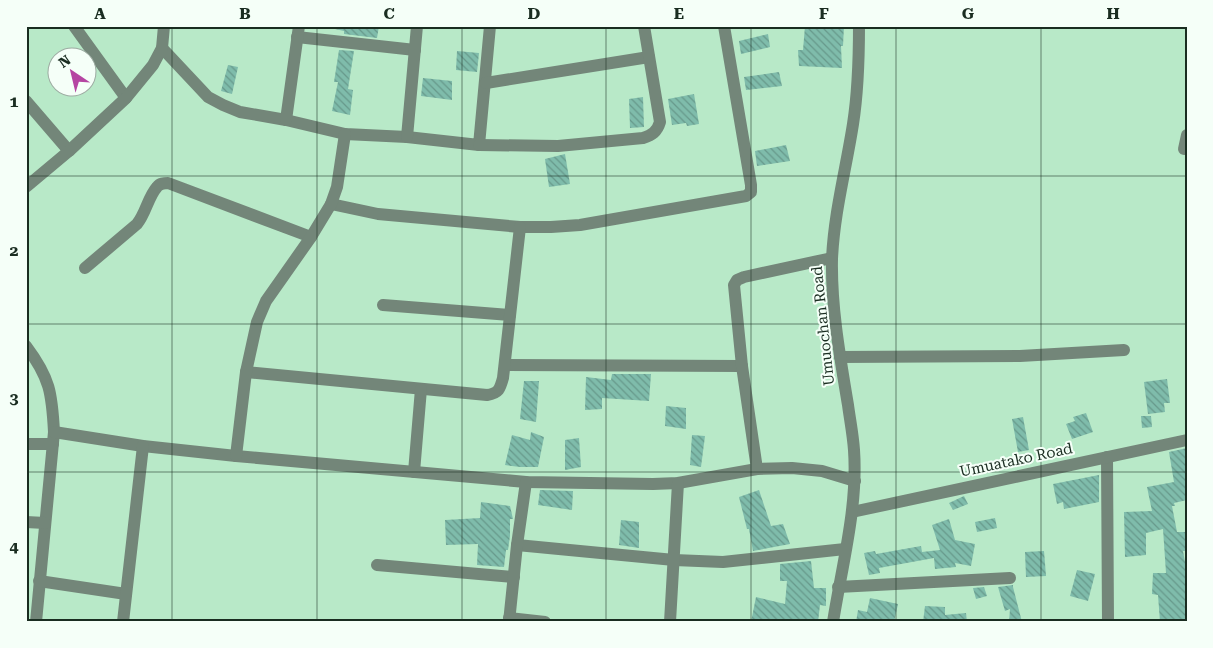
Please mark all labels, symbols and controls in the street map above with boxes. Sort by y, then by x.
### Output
text: A [94,4,106,23]
text: B [239,4,251,23]
text: C [383,4,395,23]
text: D [528,4,541,23]
text: E [674,4,684,23]
text: F [819,4,829,23]
text: G [962,4,975,23]
text: H [1106,4,1120,23]
north arrow [48,48,98,98]
text: N [56,52,74,71]
text: 1 [10,92,19,111]
text: 2 [10,241,19,260]
street label: Umuochan Road [808,265,838,387]
text: 3 [10,389,19,408]
street label: Umuatako Road [958,439,1075,481]
text: 4 [10,537,19,556]

